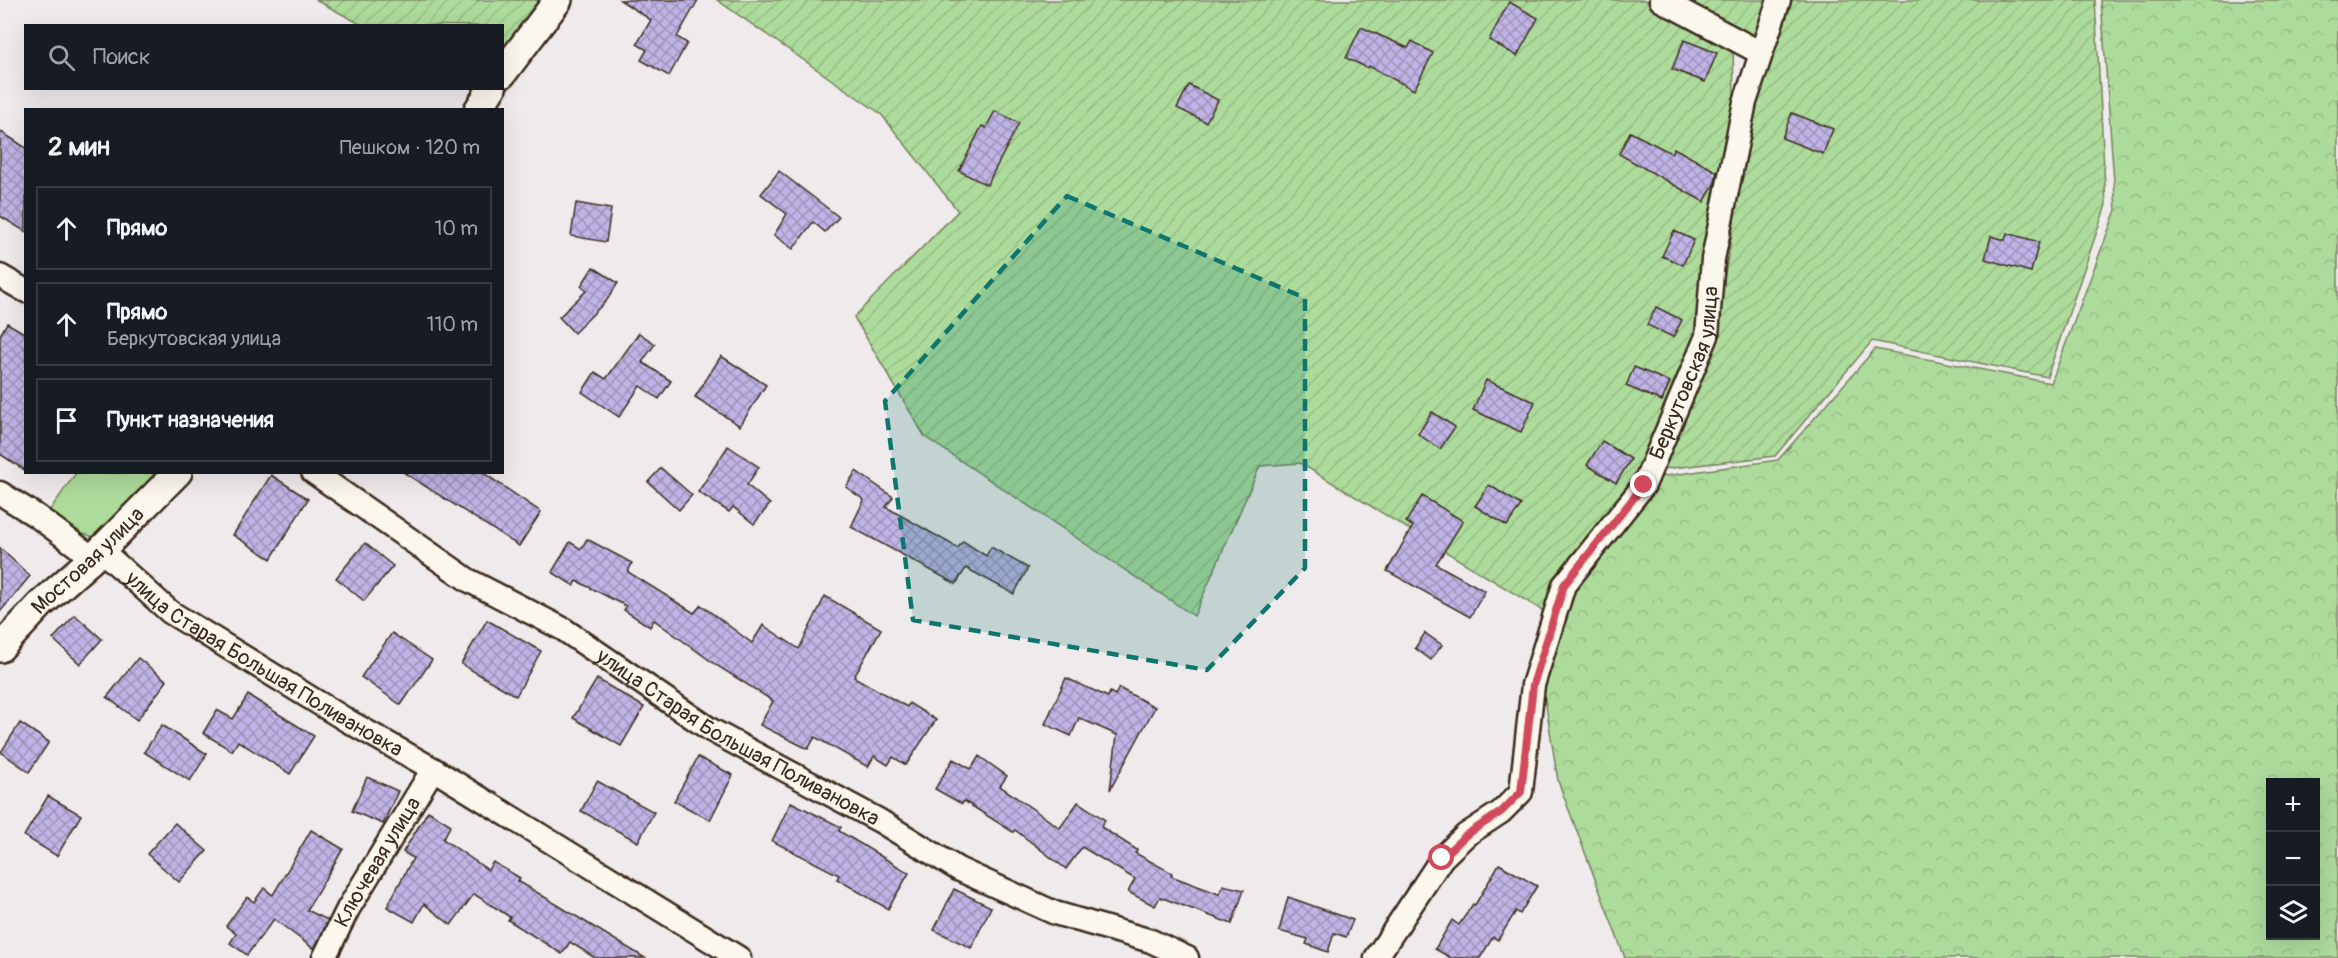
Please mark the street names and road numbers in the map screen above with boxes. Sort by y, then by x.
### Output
street label: Беркутовская улица [1643,285,1724,464]
street label: Мостовая улица [25,501,150,620]
street label: улица Старая Большая Поливановка [119,564,408,763]
street label: улица Старая Большая Поливановка [591,642,884,832]
street label: Ключевая улица [328,792,427,931]

